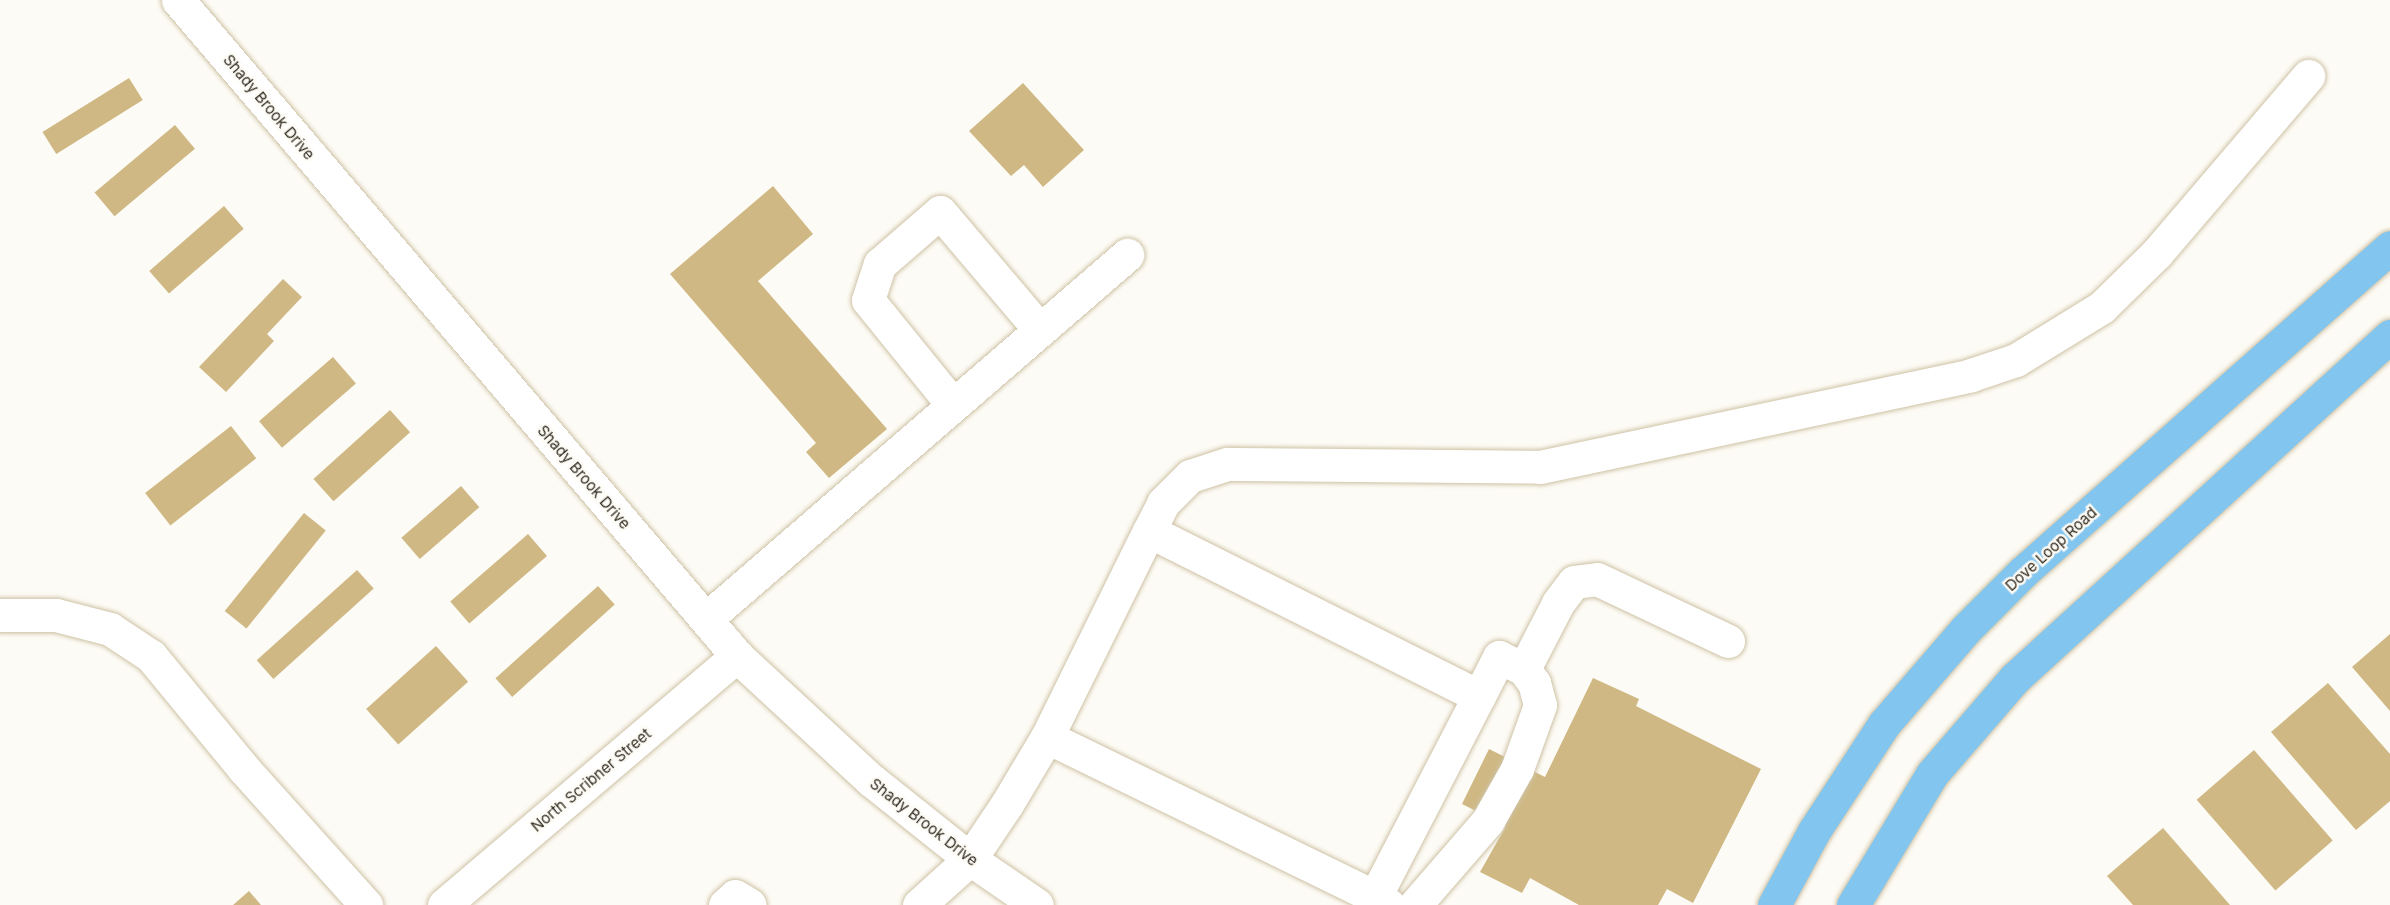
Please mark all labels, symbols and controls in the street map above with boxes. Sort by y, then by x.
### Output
street label: Shady Brook Drive [220,51,318,163]
street label: Shady Brook Drive [534,421,634,533]
street label: Dove Loop Road [2002,503,2100,595]
street label: North Scribner Street [527,725,655,835]
street label: Shady Brook Drive [867,774,981,870]

